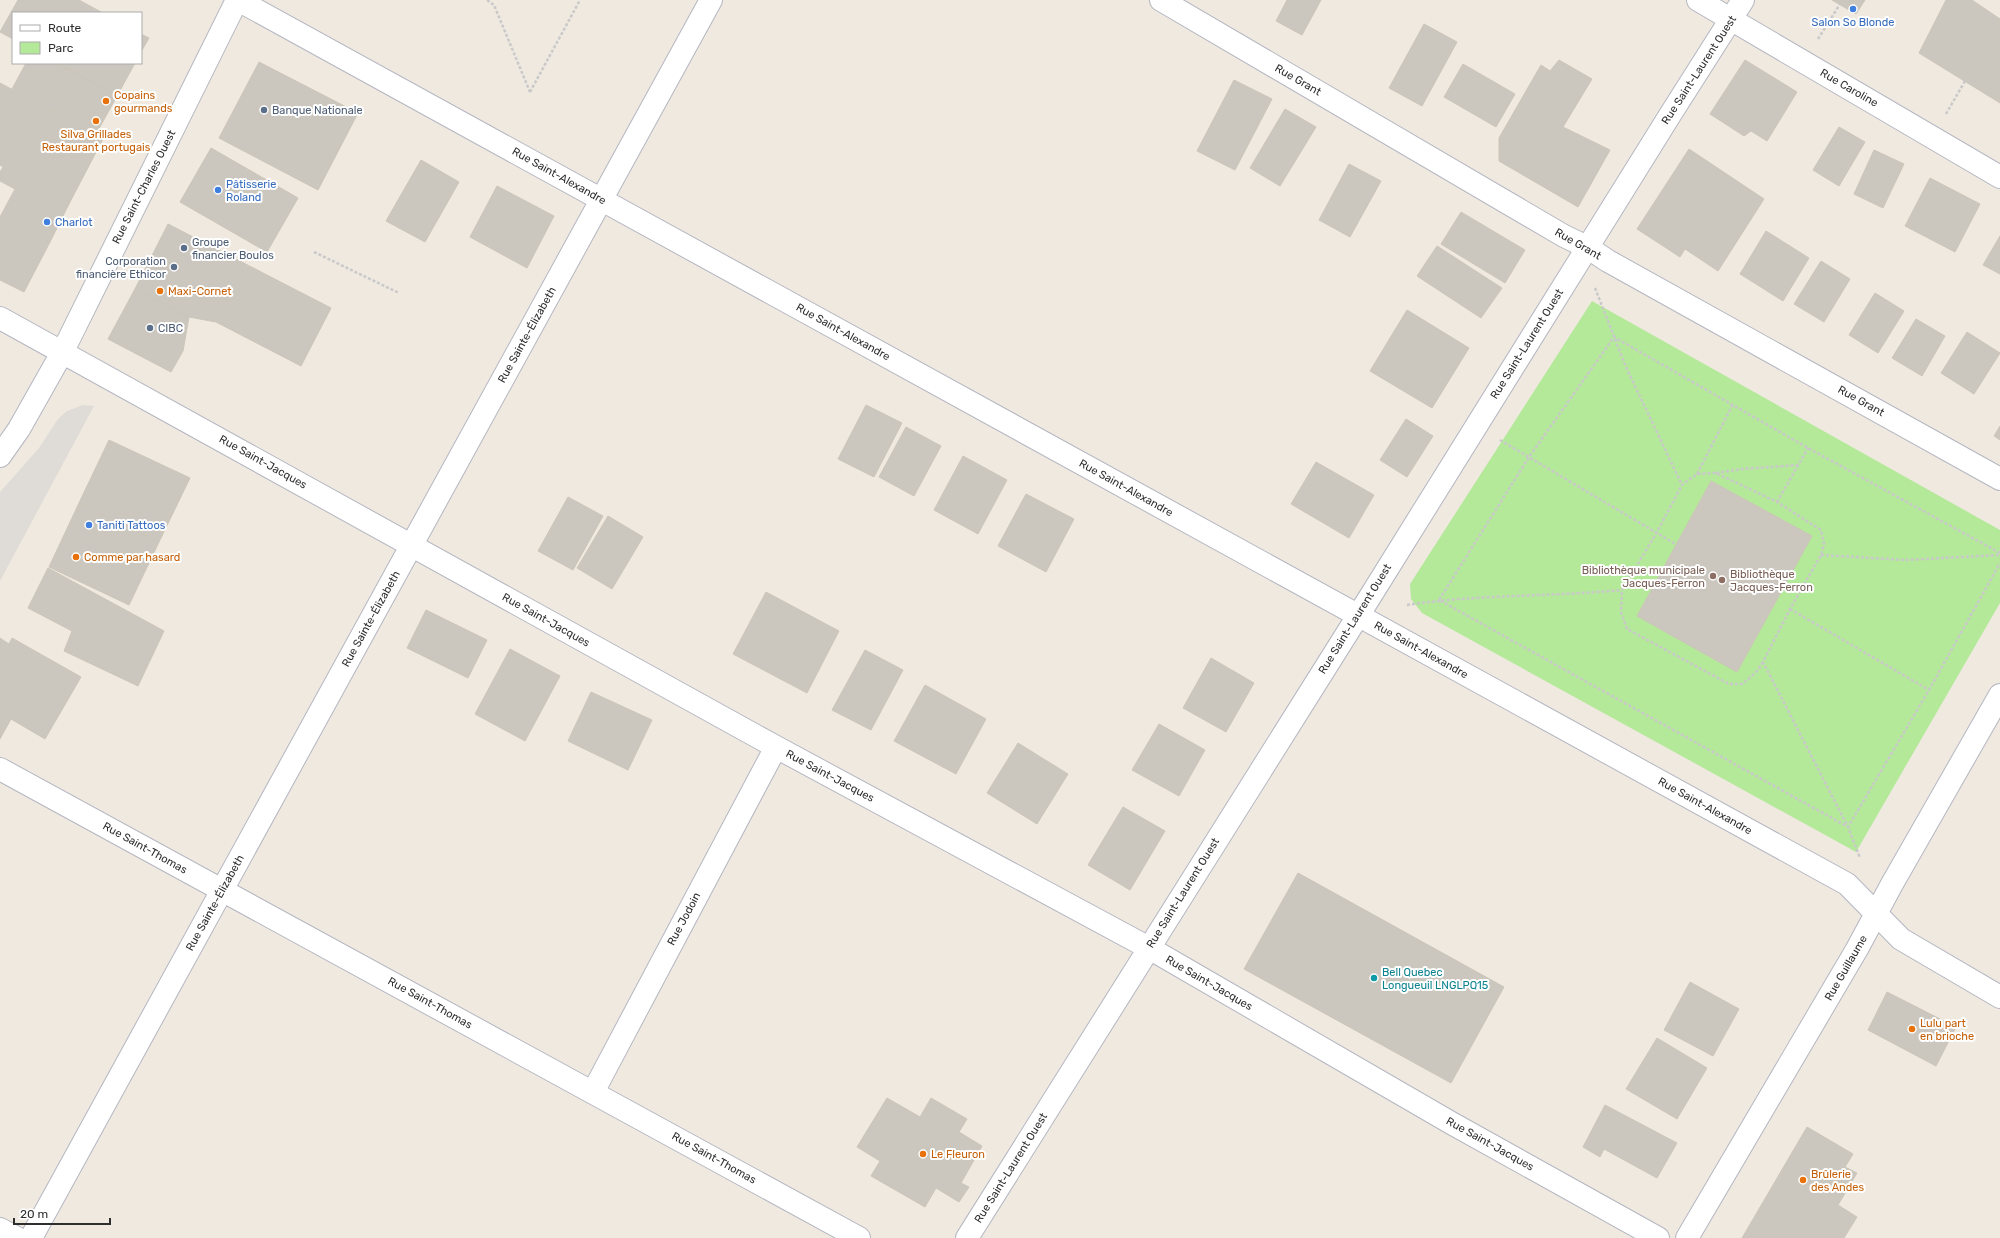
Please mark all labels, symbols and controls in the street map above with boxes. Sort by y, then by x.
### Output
marker: Salon So Blonde [1848,4,1858,14]
legend [12,12,142,64]
street label: Rue Saint-Laurent Ouest [1659,13,1739,127]
place label: Salon So Blonde [1812,16,1894,29]
text: Route [48,21,82,35]
text: Parc [48,41,74,55]
street label: Rue Grant [1273,62,1324,99]
street label: Rue Caroline [1818,66,1880,110]
place label: Copains gourmands [114,89,173,115]
marker: Copains gourmands [101,96,111,106]
place label: Banque Nationale [272,104,363,117]
marker: Banque Nationale [259,105,269,115]
marker: Silva Grillades Restaurant portugais [91,116,101,126]
street label: Rue Saint-Charles Ouest [110,127,179,246]
place label: Silva Grillades Restaurant portugais [42,128,151,154]
street label: Rue Saint-Alexandre [510,145,608,207]
place label: Pâtisserie Roland [226,178,276,204]
marker: Pâtisserie Roland [213,185,223,195]
place label: Charlot [55,216,93,229]
marker: Charlot [42,217,52,227]
street label: Rue Grant [1553,226,1604,263]
place label: Groupe financier Boulos [192,236,274,262]
marker: Groupe financier Boulos [179,243,189,253]
place label: Corporation financière Ethicor [76,255,167,281]
marker: Corporation financière Ethicor [169,262,179,272]
place label: Maxi-Cornet [168,285,232,298]
street label: Rue Sainte-Élizabeth [495,285,559,385]
marker: Maxi-Cornet [155,286,165,296]
street label: Rue Saint-Laurent Ouest [1488,286,1567,401]
street label: Rue Saint-Alexandre [794,301,892,363]
place label: CIBC [158,322,183,335]
marker: CIBC [145,323,155,333]
street label: Rue Grant [1835,383,1887,419]
street label: Rue Saint-Jacques [217,433,309,492]
street label: Rue Saint-Alexandre [1077,457,1175,519]
place label: Taniti Tattoos [97,519,166,532]
marker: Taniti Tattoos [84,520,94,530]
place label: Comme par hasard [84,551,180,564]
marker: Comme par hasard [71,552,81,562]
street label: Rue Saint-Laurent Ouest [1316,561,1395,676]
place label: Bibliothèque municipale Jacques-Ferron [1582,564,1705,590]
place label: Bibliothèque Jacques-Ferron [1730,568,1813,594]
street label: Rue Sainte-Élizabeth [339,569,403,669]
marker: Bibliothèque municipale Jacques-Ferron [1708,571,1718,581]
marker: Bibliothèque Jacques-Ferron [1717,575,1727,585]
street label: Rue Saint-Jacques [500,591,592,650]
street label: Rue Saint-Alexandre [1372,619,1470,681]
street label: Rue Saint-Jacques [784,747,877,805]
street label: Rue Saint-Alexandre [1656,775,1754,837]
street label: Rue Saint-Thomas [101,819,190,877]
street label: Rue Saint-Laurent Ouest [1144,835,1223,950]
street label: Rue Sainte-Élizabeth [183,853,247,953]
street label: Rue Jodoin [665,890,703,948]
street label: Rue Guillaume [1822,933,1870,1003]
street label: Rue Saint-Jacques [1163,953,1255,1013]
place label: Bell Quebec Longueuil LNGLPQ15 [1382,966,1489,992]
marker: Bell Quebec Longueuil LNGLPQ15 [1369,973,1379,983]
street label: Rue Saint-Thomas [386,974,475,1032]
place label: Lulu part en brioche [1920,1017,1974,1043]
marker: Lulu part en brioche [1907,1024,1917,1034]
street label: Rue Saint-Laurent Ouest [972,1110,1051,1225]
street label: Rue Saint-Jacques [1444,1115,1536,1174]
street label: Rue Saint-Thomas [670,1129,759,1187]
place label: Le Fleuron [931,1148,985,1161]
marker: Le Fleuron [918,1149,928,1159]
place label: Brûlerie des Andes [1811,1168,1864,1194]
marker: Brûlerie des Andes [1798,1175,1808,1185]
scale bar [14,1200,110,1226]
text: 20 m [20,1207,48,1221]

